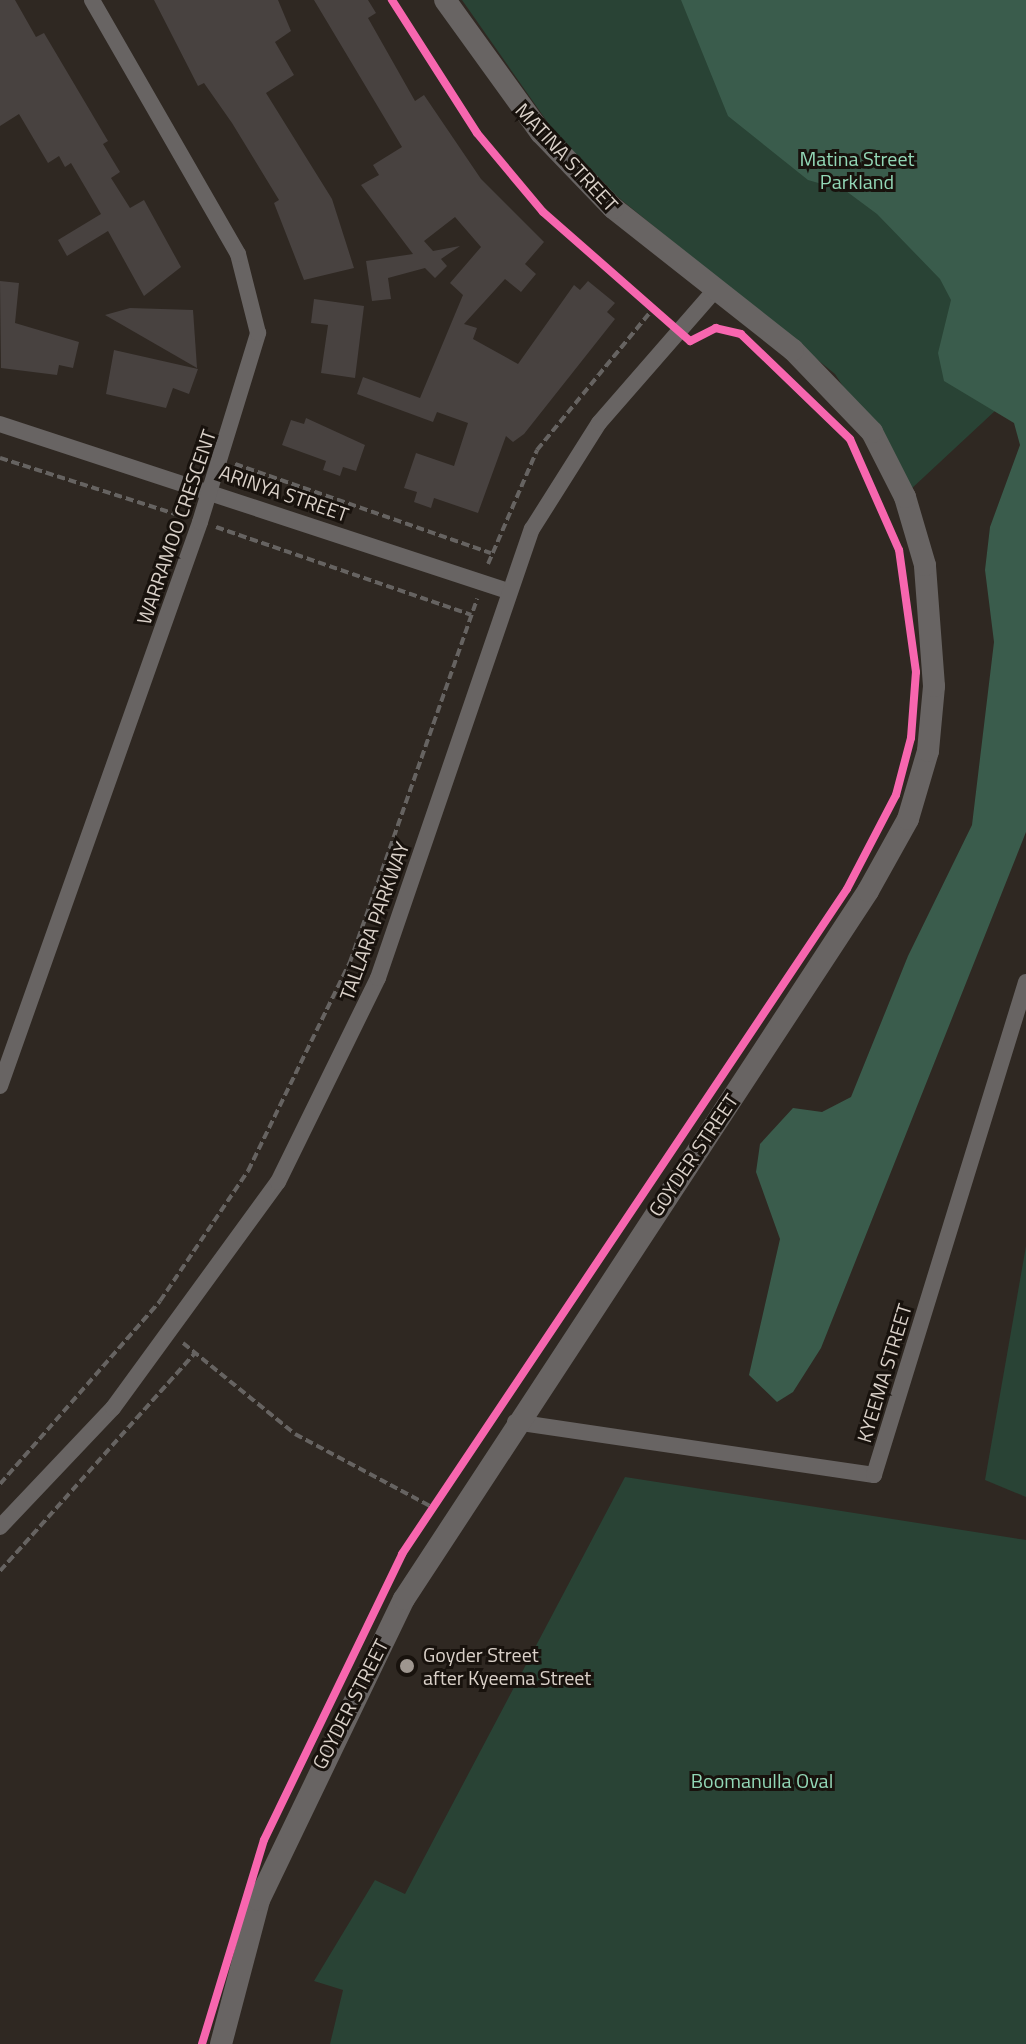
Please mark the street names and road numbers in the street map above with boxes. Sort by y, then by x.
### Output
street label: MATINA STREET [511,98,623,216]
street label: WARRAMOO CRESCENT [131,427,221,627]
street label: ARINYA STREET [216,460,352,526]
street label: TALLARA PARKWAY [334,838,414,1004]
street label: GOYDER STREET [643,1089,743,1221]
street label: KYEEMA STREET [852,1301,916,1445]
street label: GOYDER STREET [307,1635,393,1773]

